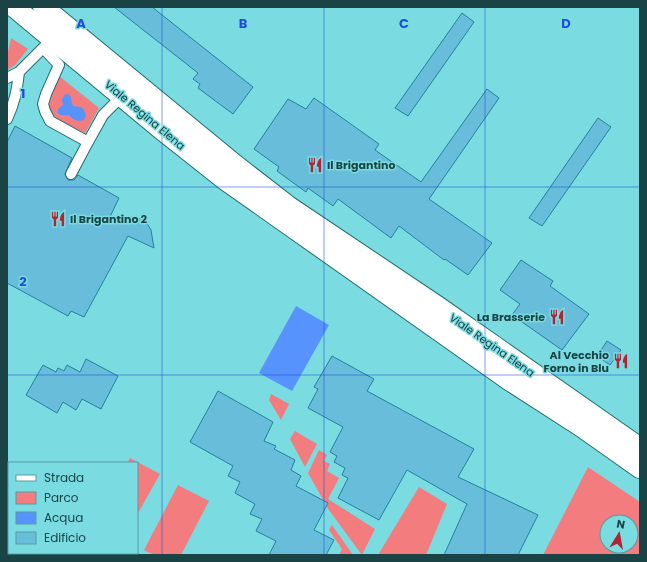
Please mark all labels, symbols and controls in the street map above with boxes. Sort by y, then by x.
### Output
text: A [76,14,86,33]
text: B [239,14,248,33]
text: C [399,14,409,33]
text: D [561,14,571,33]
street label: Viale Regina Elena [101,76,189,154]
text: 1 [21,84,25,103]
restaurant icon: Il Brigantino [306,156,324,174]
place label: Il Brigantino [327,157,396,173]
restaurant icon: Il Brigantino 2 [49,210,67,228]
place label: Il Brigantino 2 [70,211,147,227]
text: 2 [19,272,27,291]
restaurant icon: La Brasserie [548,308,566,326]
place label: La Brasserie [477,309,545,325]
street label: Viale Regina Elena [446,310,538,380]
place label: Al Vecchio Forno in Blu [544,347,609,376]
restaurant icon: Al Vecchio Forno in Blu [612,352,630,370]
legend [8,462,138,554]
text: Strada [44,469,84,486]
text: Parco [44,489,79,506]
text: Acqua [44,509,83,526]
north arrow [599,514,639,554]
text: N [615,516,626,533]
text: Edificio [44,529,86,546]

